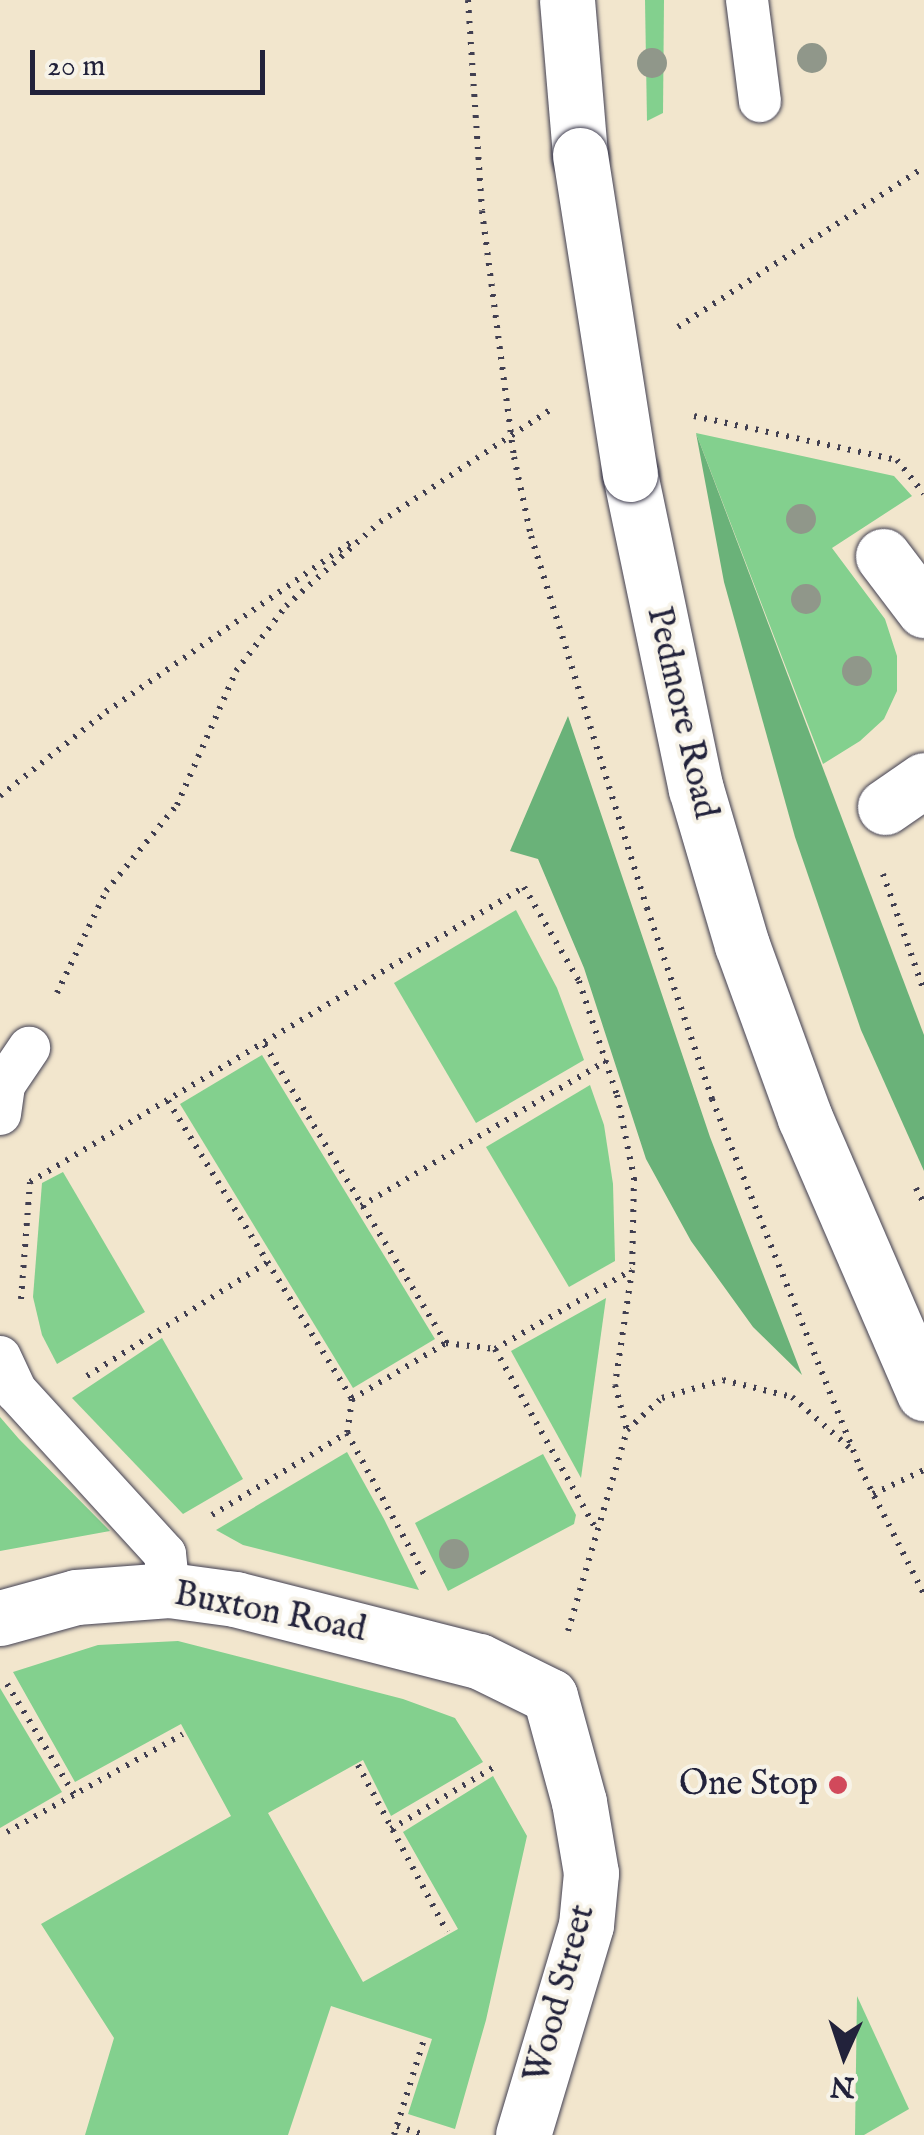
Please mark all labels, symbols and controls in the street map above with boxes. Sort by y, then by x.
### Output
scale bar [35,30,270,92]
text: 20 m [47,48,106,86]
street label: Pedmore Road [636,603,726,823]
street label: Buxton Road [171,1574,369,1652]
place label: One Stop [679,1764,818,1806]
marker: One Stop [827,1774,849,1796]
street label: Wood Street [517,1900,605,2088]
north arrow [794,2005,894,2105]
text: N [829,2067,855,2104]

